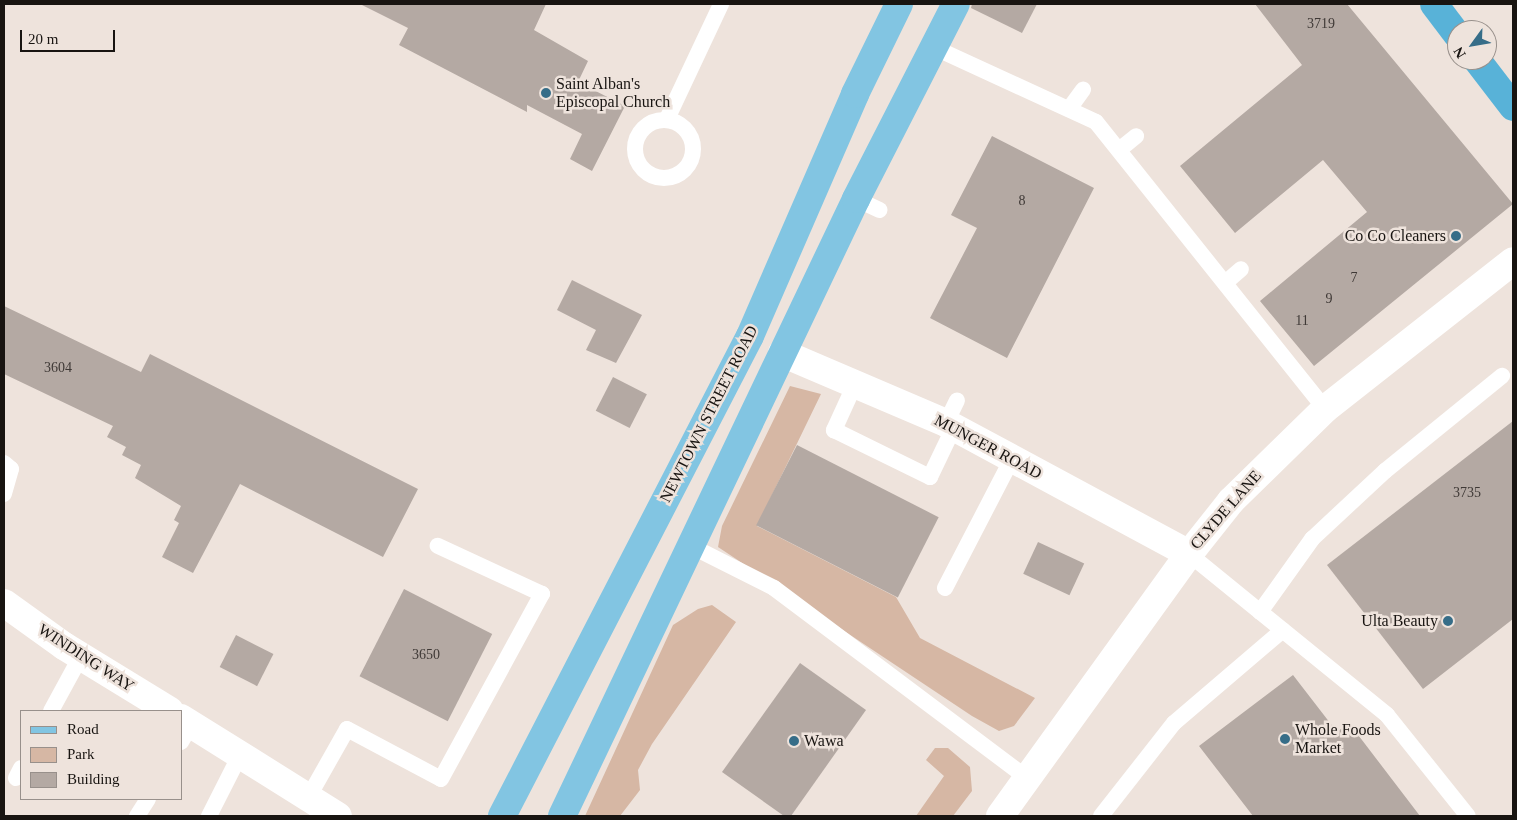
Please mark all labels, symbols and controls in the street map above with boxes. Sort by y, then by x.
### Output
house number: 3719 [1307,16,1335,32]
scale bar [22,20,118,52]
north arrow [1447,20,1497,70]
text: 20 m [28,31,58,47]
text: N [1451,44,1469,61]
place label: Saint Alban's Episcopal Church [556,74,670,112]
marker: Saint Alban's Episcopal Church [540,87,552,99]
house number: 8 [1019,193,1026,209]
place label: Co Co Cleaners [1345,226,1446,246]
marker: Co Co Cleaners [1450,230,1462,242]
house number: 7 [1350,270,1358,286]
house number: 9 [1326,291,1332,307]
house number: 11 [1295,313,1309,329]
street label: NEWTOWN STREET ROAD [656,322,762,506]
house number: 3604 [44,360,72,376]
street label: MUNGER ROAD [931,411,1045,483]
street label: CLYDE LANE [1186,467,1266,553]
house number: 3735 [1453,485,1481,501]
place label: Ulta Beauty [1361,611,1438,631]
marker: Ulta Beauty [1442,615,1454,627]
street label: WINDING WAY [34,620,138,696]
house number: 3650 [412,647,440,663]
legend [20,710,182,800]
place label: Whole Foods Market [1295,720,1381,758]
text: Road [67,721,99,737]
place label: Wawa [804,731,844,751]
marker: Whole Foods Market [1279,733,1291,745]
marker: Wawa [788,735,800,747]
text: Park [67,746,95,762]
text: Building [67,771,120,787]

